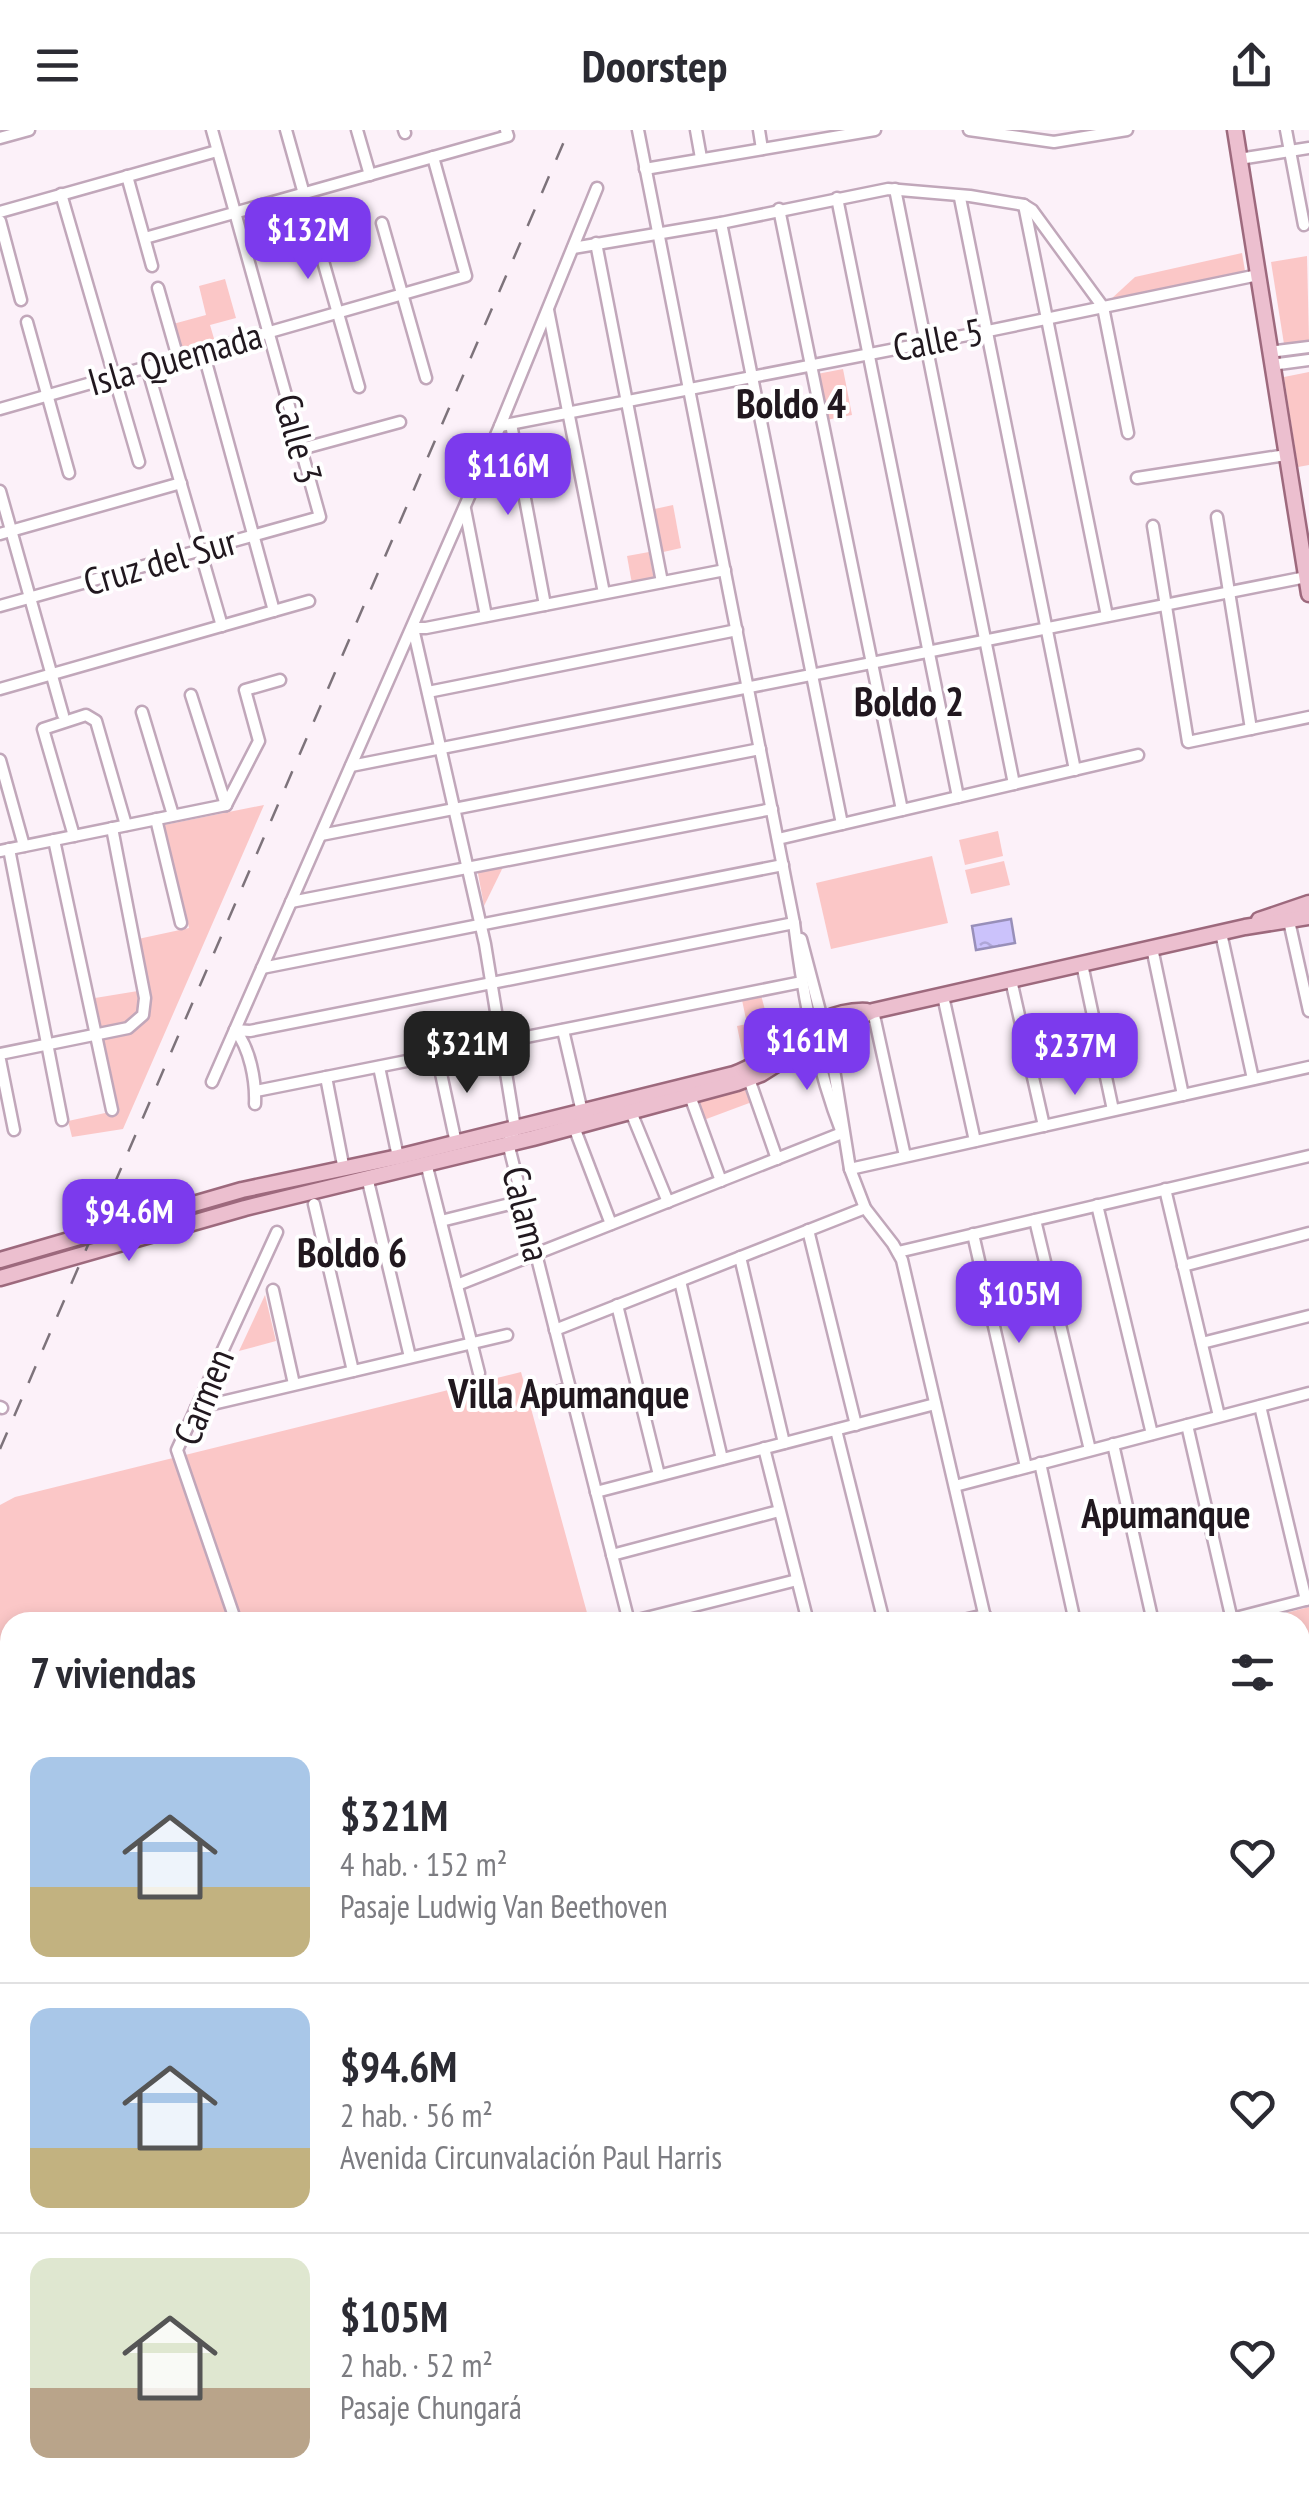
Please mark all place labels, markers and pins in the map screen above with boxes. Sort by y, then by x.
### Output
pin: $132M [238,197,378,282]
pin: $116M [438,433,578,518]
pin: $161M [737,1008,877,1093]
pin: $321M [397,1011,537,1096]
pin: $237M [1005,1013,1145,1098]
pin: $94.6M [48,1179,210,1264]
pin: $105M [949,1261,1089,1346]

